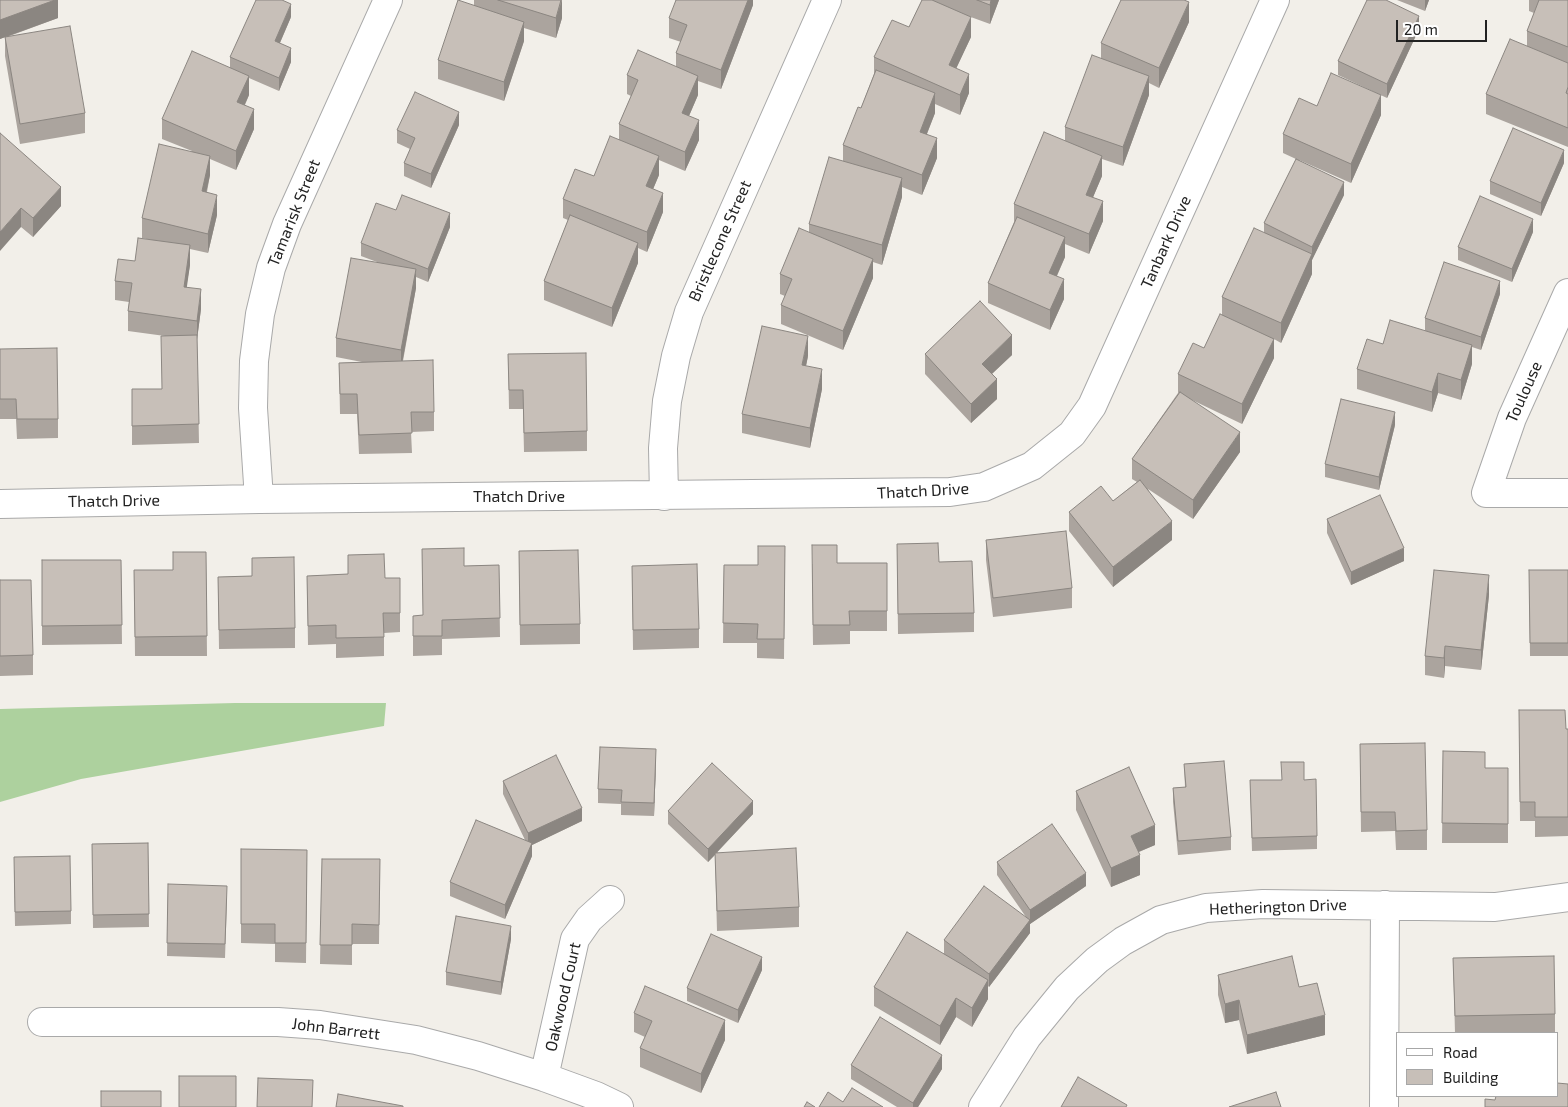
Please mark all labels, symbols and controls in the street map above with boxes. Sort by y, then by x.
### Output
scale bar [1398,10,1489,42]
text: 20 m [1404,20,1438,38]
street label: Tamarisk Street [264,157,324,269]
street label: Bristlecone Street [685,177,755,305]
street label: Tanbark Drive [1137,192,1195,292]
street label: Toulouse [1502,358,1546,426]
street label: Thatch Drive [876,479,970,503]
street label: Thatch Drive [473,487,565,507]
street label: Thatch Drive [68,491,160,511]
street label: Hetherington Drive [1209,895,1347,919]
street label: Oakwood Court [541,941,585,1053]
street label: John Barrett [291,1014,381,1044]
legend [1396,1032,1558,1097]
text: Road [1443,1043,1478,1061]
text: Building [1443,1068,1498,1086]

